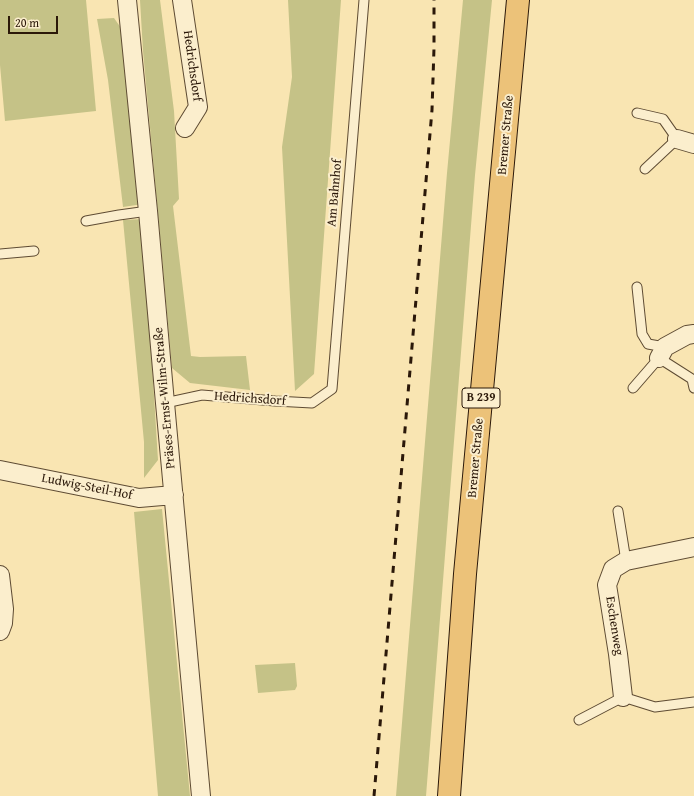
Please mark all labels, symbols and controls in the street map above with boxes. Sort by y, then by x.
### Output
scale bar [10,8,60,34]
text: 20 m [15,14,39,31]
street label: Hedrichsdorf [179,29,205,103]
street label: Bremer Straße [495,95,517,175]
street label: Am Bahnhof [324,159,346,227]
street label: Präses-Ernst-Wilm-Straße [151,326,179,470]
road number: B 239 [462,388,500,408]
street label: Hedrichsdorf [214,389,286,409]
street label: Bremer Straße [465,418,487,498]
street label: Ludwig-Steil-Hof [40,471,134,503]
street label: Eschenweg [602,595,626,657]

